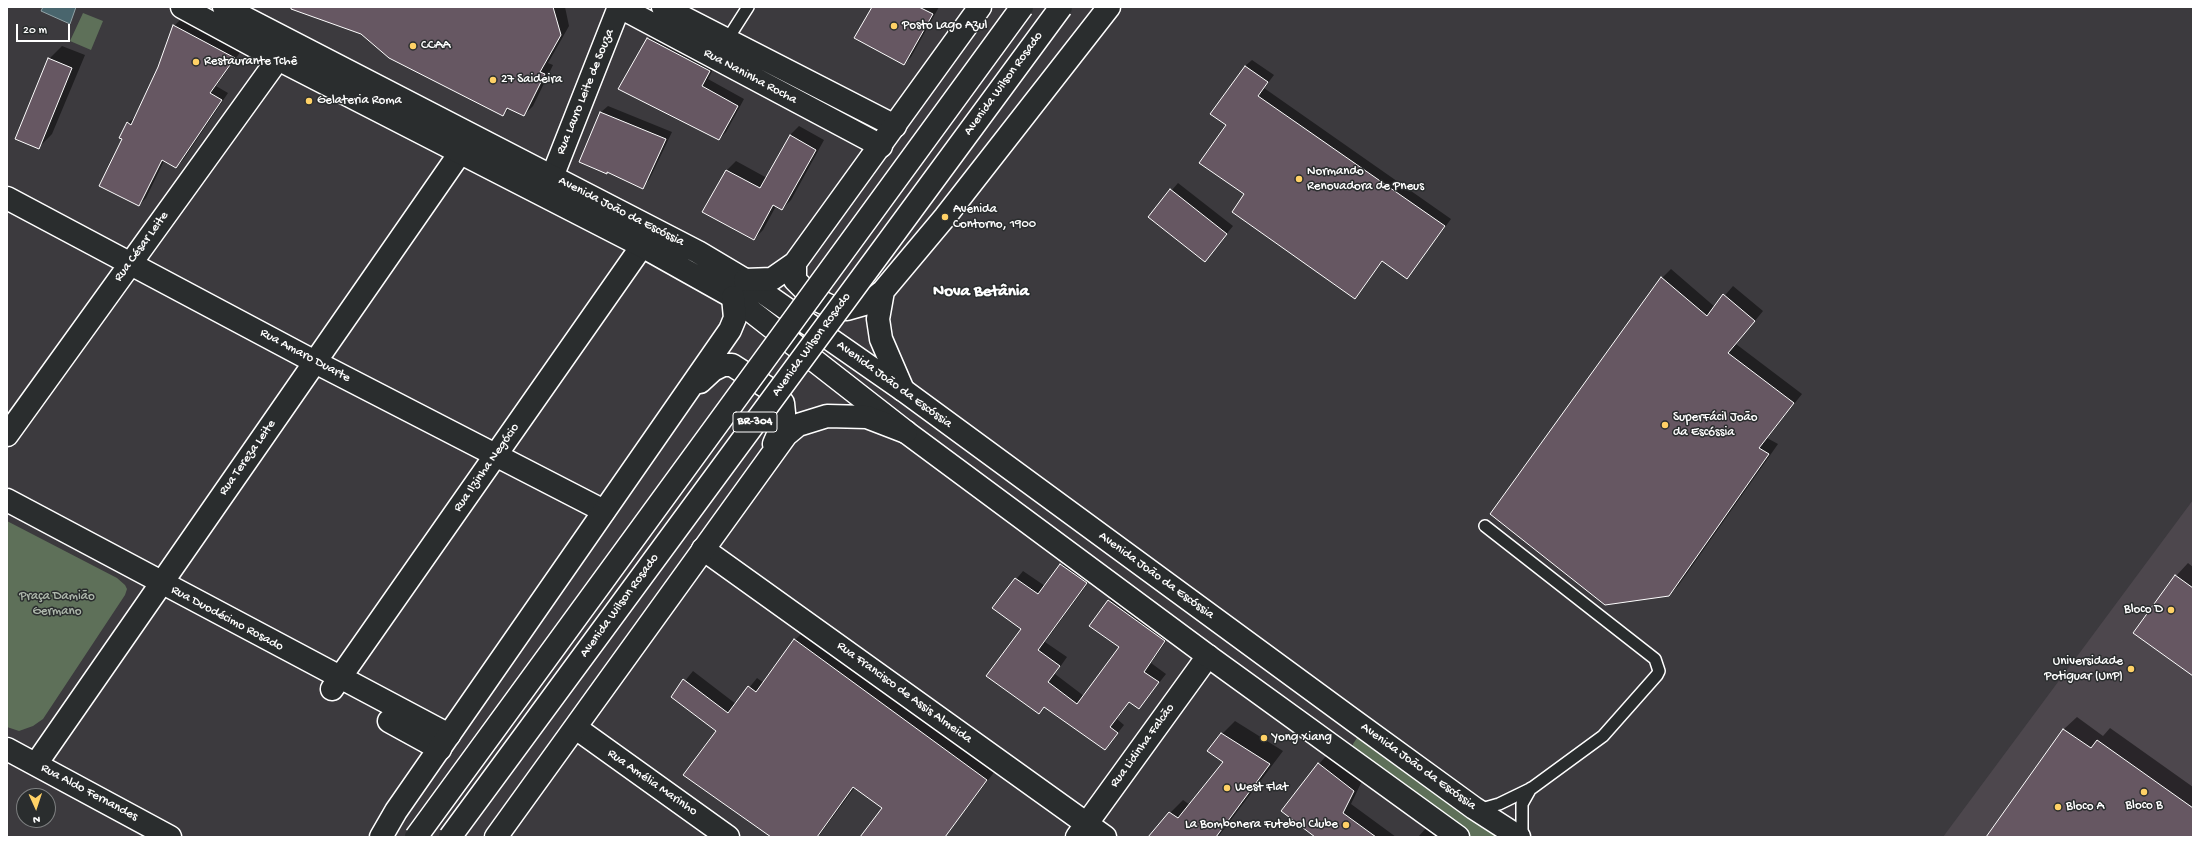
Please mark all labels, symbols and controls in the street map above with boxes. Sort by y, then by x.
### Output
scale bar [18,16,72,42]
place label: Posto Lago Azul [902,18,987,34]
marker: Posto Lago Azul [889,21,899,31]
text: 20 m [23,24,47,38]
street label: Rua Lauro Leite de Souza [554,27,618,157]
street label: Avenida Wilson Rosado [961,29,1047,139]
place label: CCAA [421,38,450,54]
marker: CCAA [408,41,418,51]
street label: Rua Naninha Rocha [701,46,799,108]
place label: Restaurante Tchê [204,54,297,70]
marker: Restaurante Tchê [191,57,201,67]
place label: 27 Saideira [501,72,562,88]
marker: 27 Saideira [488,75,498,85]
place label: Gelateria Roma [317,93,402,109]
marker: Gelateria Roma [304,96,314,106]
place label: Normando Renovadora de Pneus [1307,164,1424,195]
street label: Avenida João da Escóssia [555,173,687,251]
marker: Normando Renovadora de Pneus [1294,174,1304,184]
place label: Avenida Contorno, 1900 [953,202,1036,233]
street label: Rua César Leite [111,209,173,285]
marker: Avenida Contorno, 1900 [940,212,950,222]
district label: Nova Betânia [933,282,1029,302]
street label: Avenida Wilson Rosado [769,290,855,400]
street label: Rua Amaro Duarte [257,326,353,386]
street label: Avenida João da Escóssia [833,338,955,432]
place label: SuperFácil João da Escóssia [1673,410,1757,441]
road number: BR-304 [733,412,777,432]
street label: Rua Tereza Leite [216,417,280,499]
marker: SuperFácil João da Escóssia [1660,420,1670,430]
street label: Rua Ilzinha Negócio [451,421,523,515]
street label: Avenida João da Escóssia [1095,529,1217,623]
street label: Avenida Wilson Rosado [577,551,663,661]
street label: Rua Duodécimo Rosado [168,583,286,655]
park label: Praça Damião Germano [19,589,95,620]
place label: Bloco D [2124,602,2163,618]
marker: Bloco D [2166,605,2176,615]
street label: Rua Francisco de Assis Almeida [833,639,975,747]
place label: Universidade Potiguar (UnP) [2044,654,2123,685]
marker: Universidade Potiguar (UnP) [2126,664,2136,674]
street label: Rua Lidinha Falcão [1107,701,1179,791]
street label: Avenida João da Escóssia [1357,720,1479,814]
place label: Yong Xiang [1272,730,1332,746]
marker: Yong Xiang [1259,733,1269,743]
street label: Rua Amélia Marinho [604,746,700,820]
street label: Rua Aldo Fernandes [38,761,140,825]
place label: West Flat [1235,780,1288,796]
marker: West Flat [1222,783,1232,793]
marker: Bloco B [2139,787,2149,797]
north arrow [16,788,56,828]
place label: Bloco B [2125,798,2163,814]
place label: Bloco A [2066,799,2104,815]
marker: Bloco A [2053,802,2063,812]
text: N [33,813,40,825]
place label: La Bombonera Futebol Clube [1185,817,1338,833]
marker: La Bombonera Futebol Clube [1341,820,1351,830]

